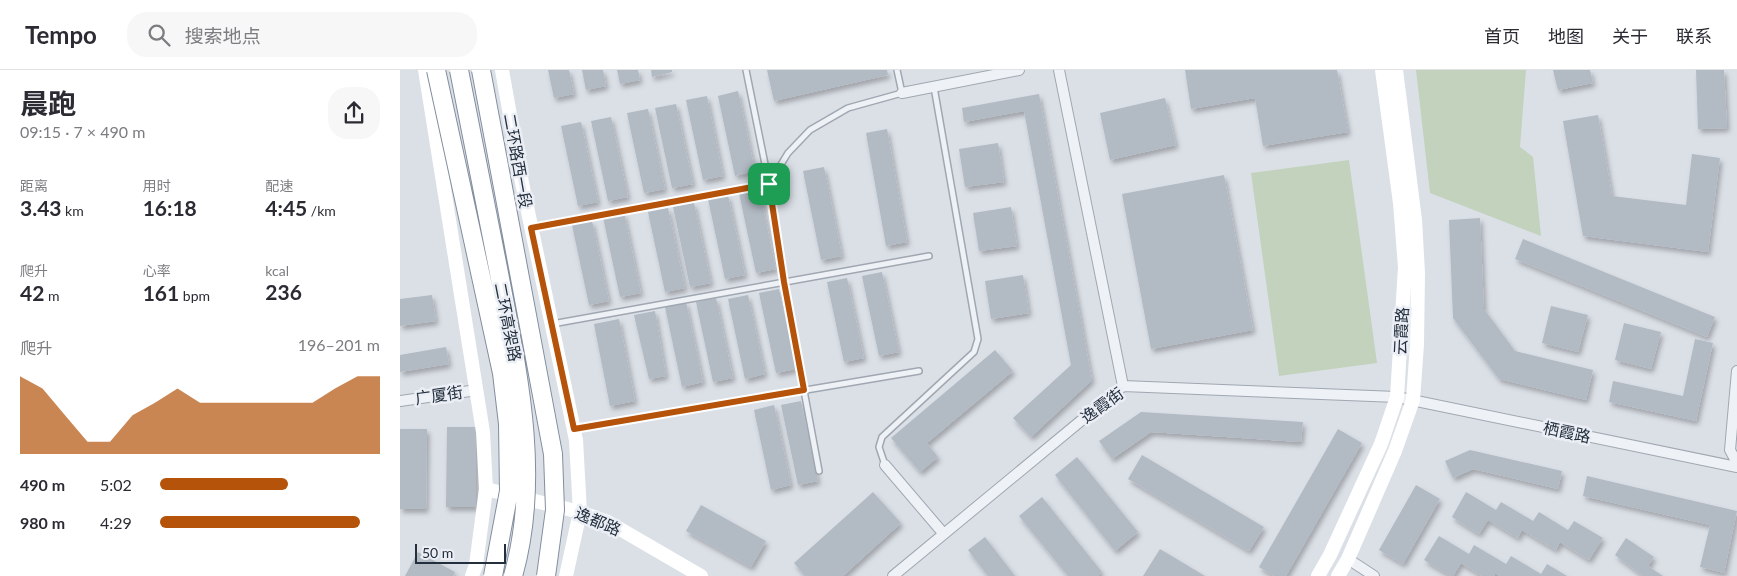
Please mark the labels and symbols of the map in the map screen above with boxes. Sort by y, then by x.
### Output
street label: 二环路西一段 [501,112,536,210]
pin [748,163,790,205]
street label: 二环高架路 [492,281,525,363]
street label: 云霞路 [1390,307,1411,355]
street label: 广厦街 [414,382,464,407]
street label: 逸霞街 [1077,383,1127,426]
street label: 栖霞路 [1542,417,1593,446]
street label: 逸都路 [572,502,624,539]
scale bar [415,541,506,564]

